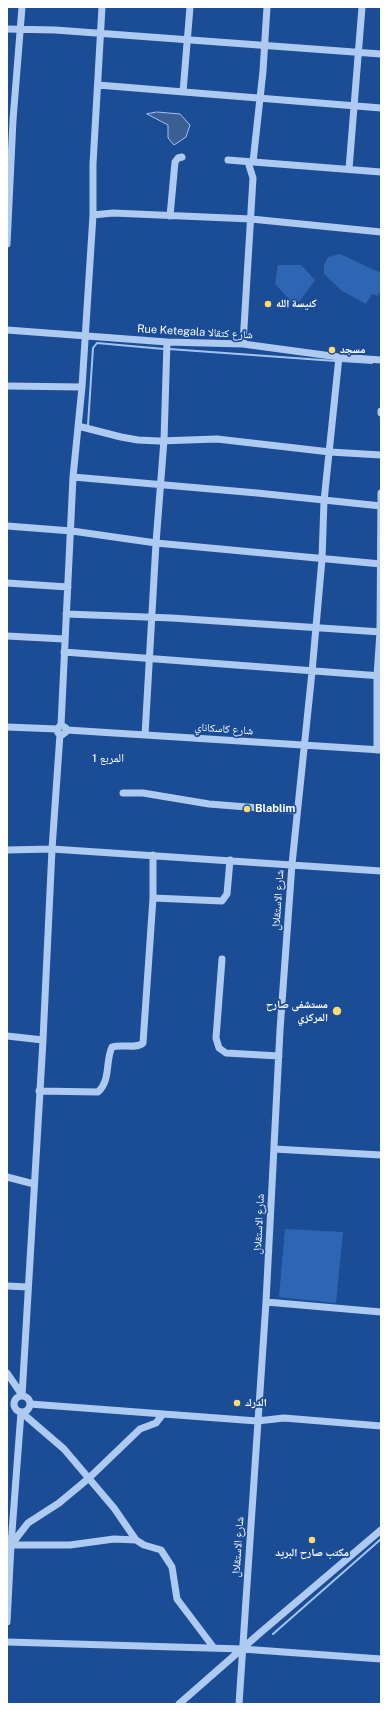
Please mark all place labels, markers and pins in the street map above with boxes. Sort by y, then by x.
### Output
place label: كنيسة الله [276,297,317,311]
marker: كنيسة الله [263,299,273,309]
place label: مسجد [340,343,365,357]
marker: مسجد [327,345,337,355]
place label: Blablim [255,802,295,816]
marker: Blablim [242,804,252,814]
place label: مستشفى صارح المركزي [266,998,328,1024]
marker: مستشفى صارح المركزي [331,1005,343,1017]
place label: الدرك [245,1396,267,1410]
marker: الدرك [232,1398,242,1408]
marker: مكتب صارح البريد [307,1535,317,1545]
place label: مكتب صارح البريد [275,1546,349,1560]

